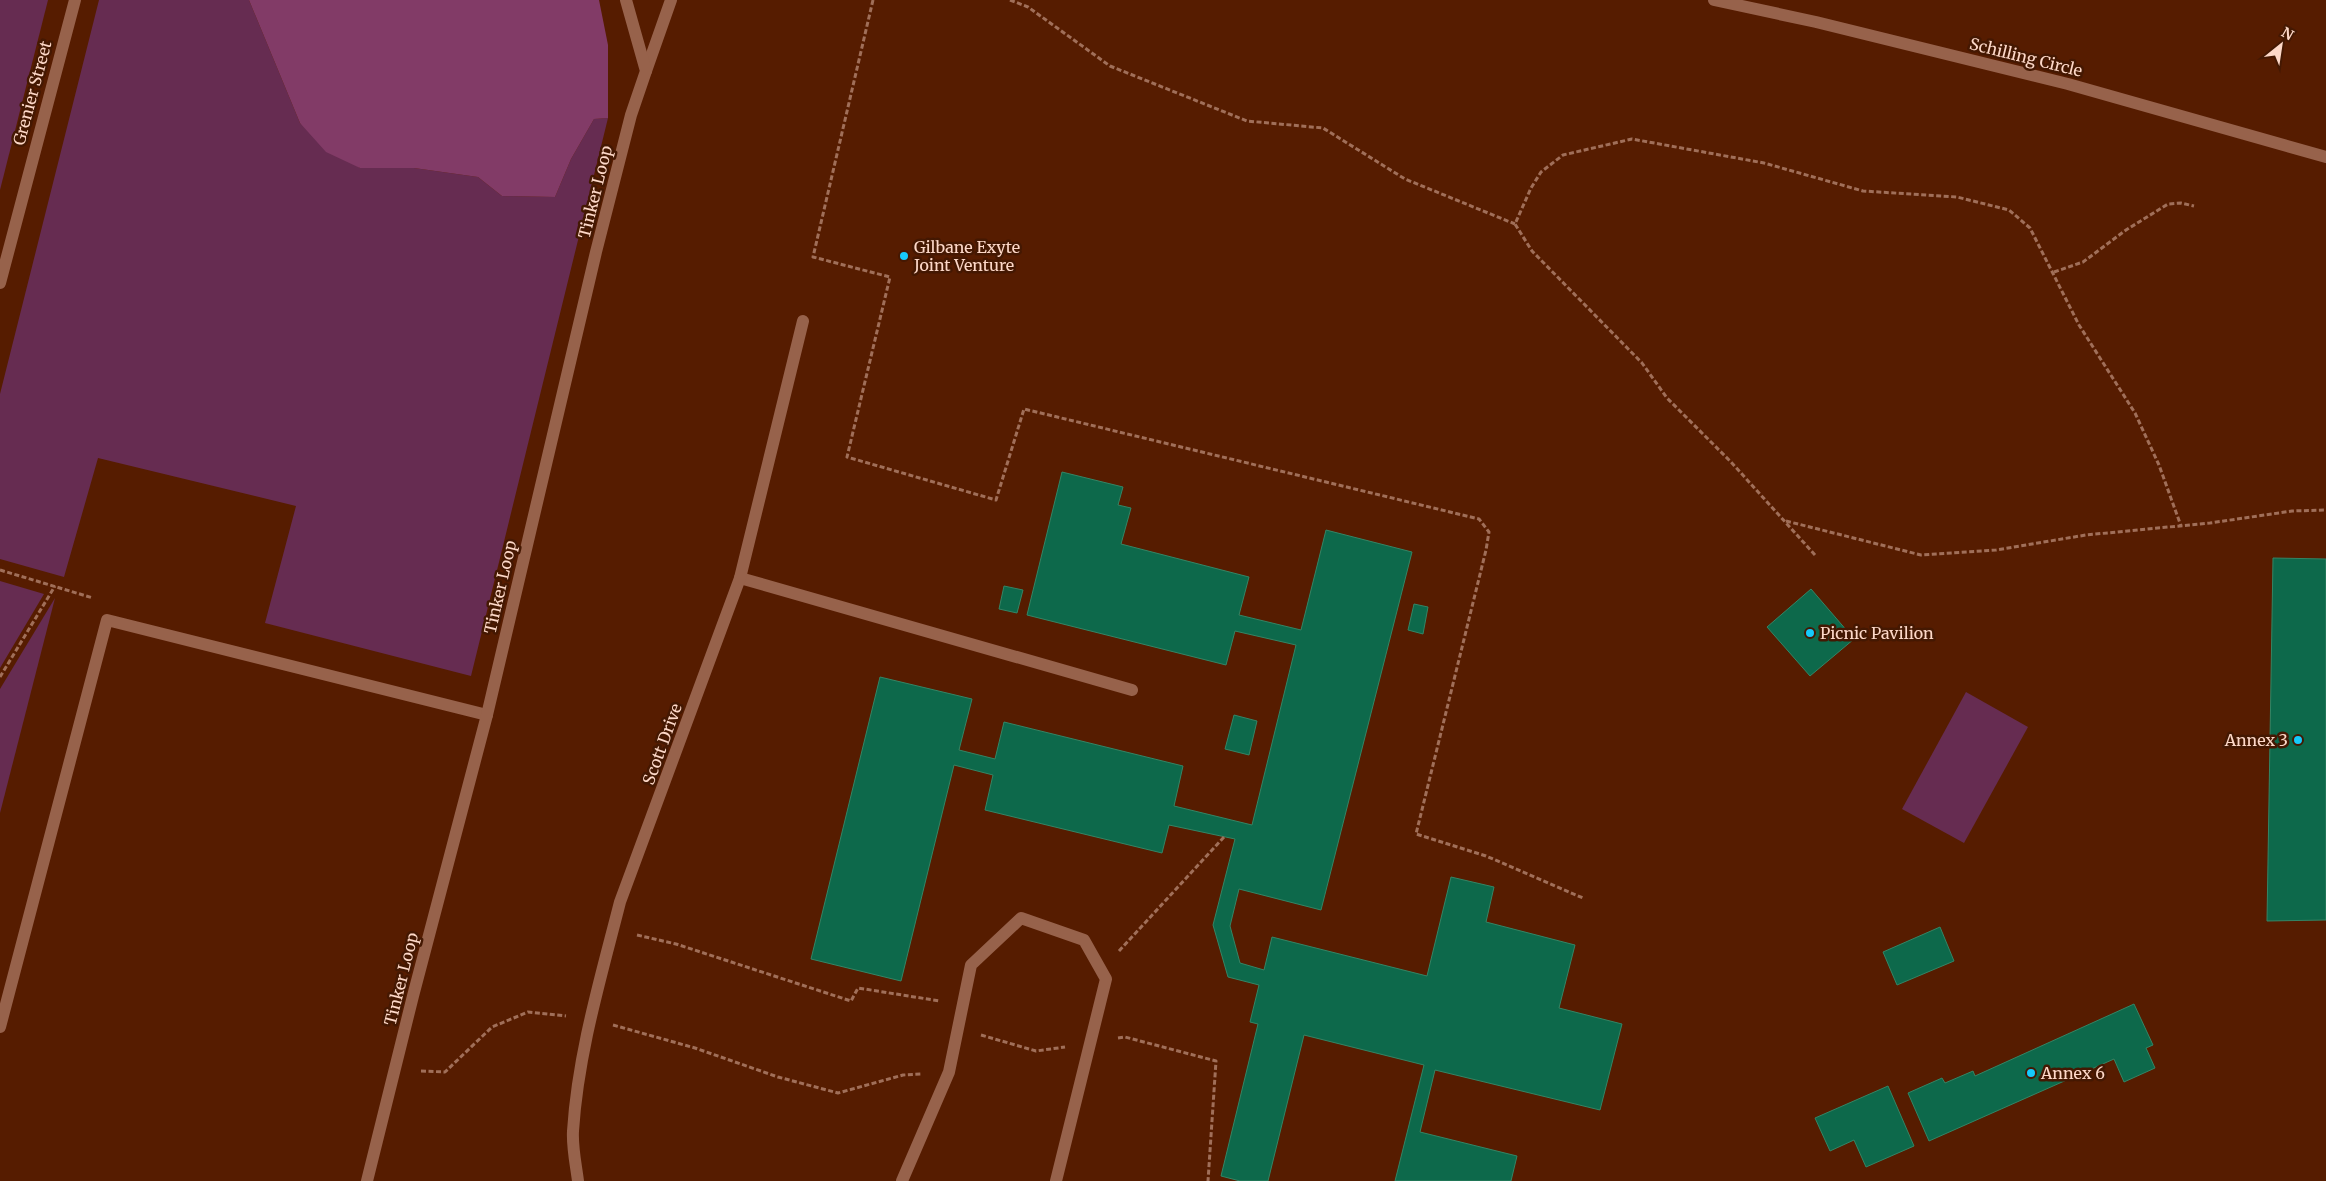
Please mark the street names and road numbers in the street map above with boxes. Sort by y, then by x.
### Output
street label: Schilling Circle [1967,33,2085,81]
street label: Grenier Street [8,38,56,147]
street label: Tinker Loop [574,143,616,241]
street label: Tinker Loop [480,538,520,636]
street label: Scott Drive [638,701,686,787]
street label: Tinker Loop [380,930,422,1028]

